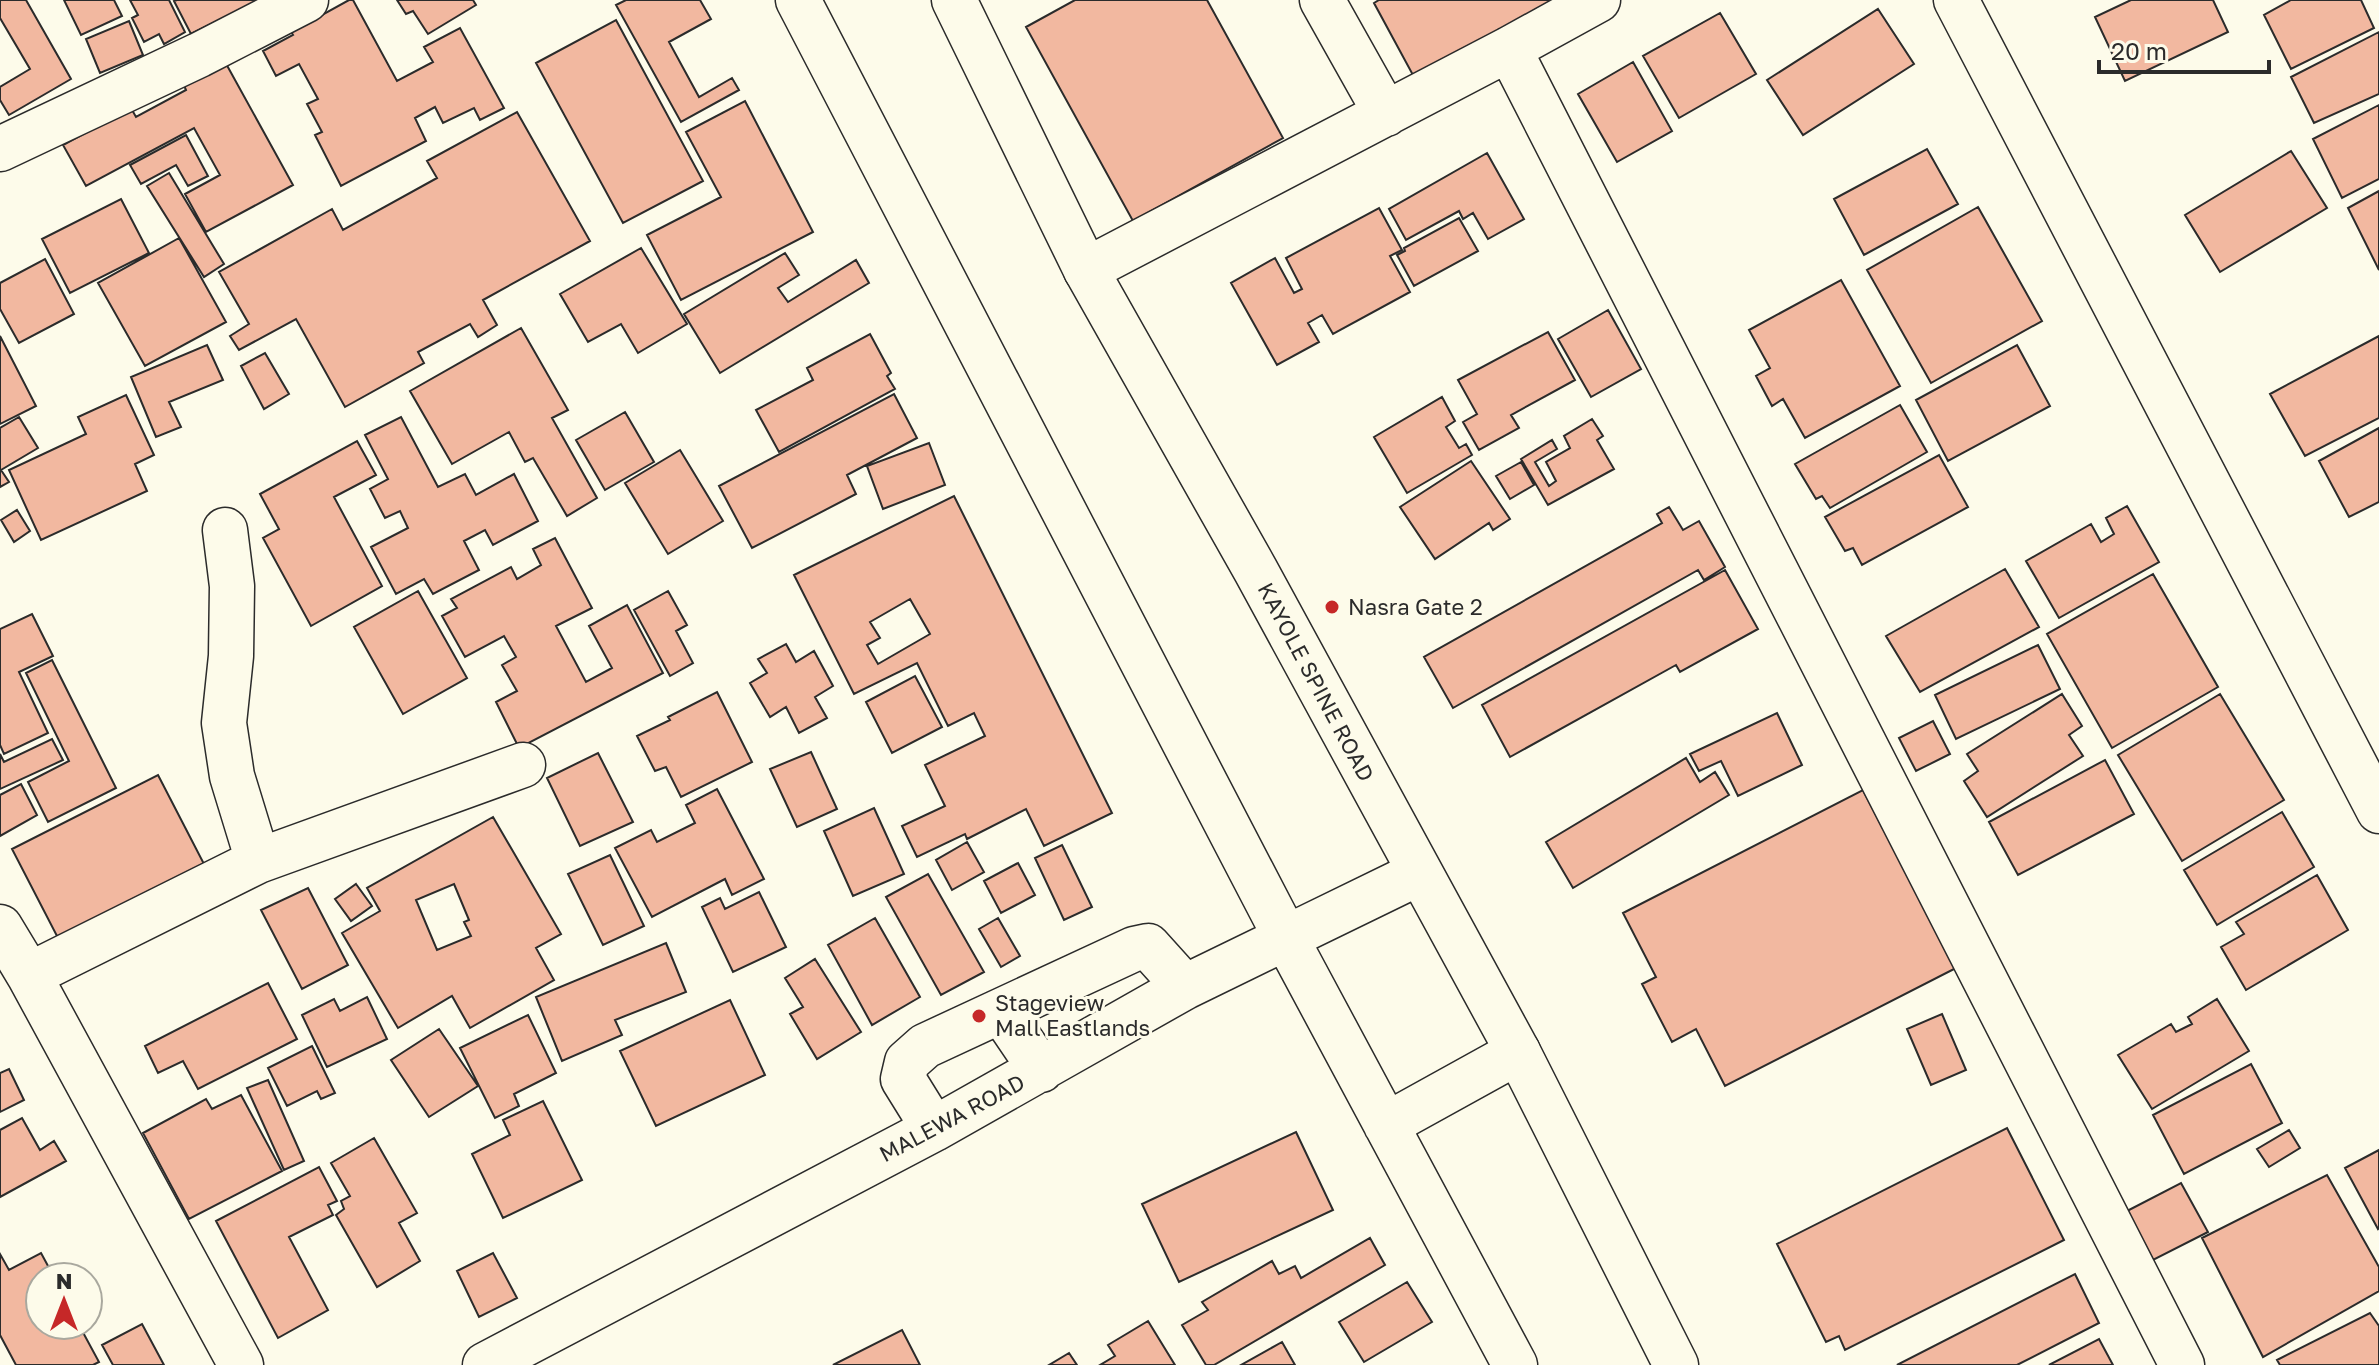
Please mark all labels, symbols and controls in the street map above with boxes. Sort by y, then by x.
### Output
scale bar [2099,24,2269,74]
text: 20 m [2111,36,2167,65]
street label: KAYOLE SPINE ROAD [1253,578,1380,786]
place label: Nasra Gate 2 [1348,593,1483,620]
marker: Nasra Gate 2 [1323,598,1341,616]
place label: Stageview Mall Eastlands [995,989,1150,1041]
marker: Stageview Mall Eastlands [970,1007,988,1025]
street label: MALEWA ROAD [875,1068,1029,1167]
north arrow [24,1261,104,1341]
text: N [56,1267,72,1294]

